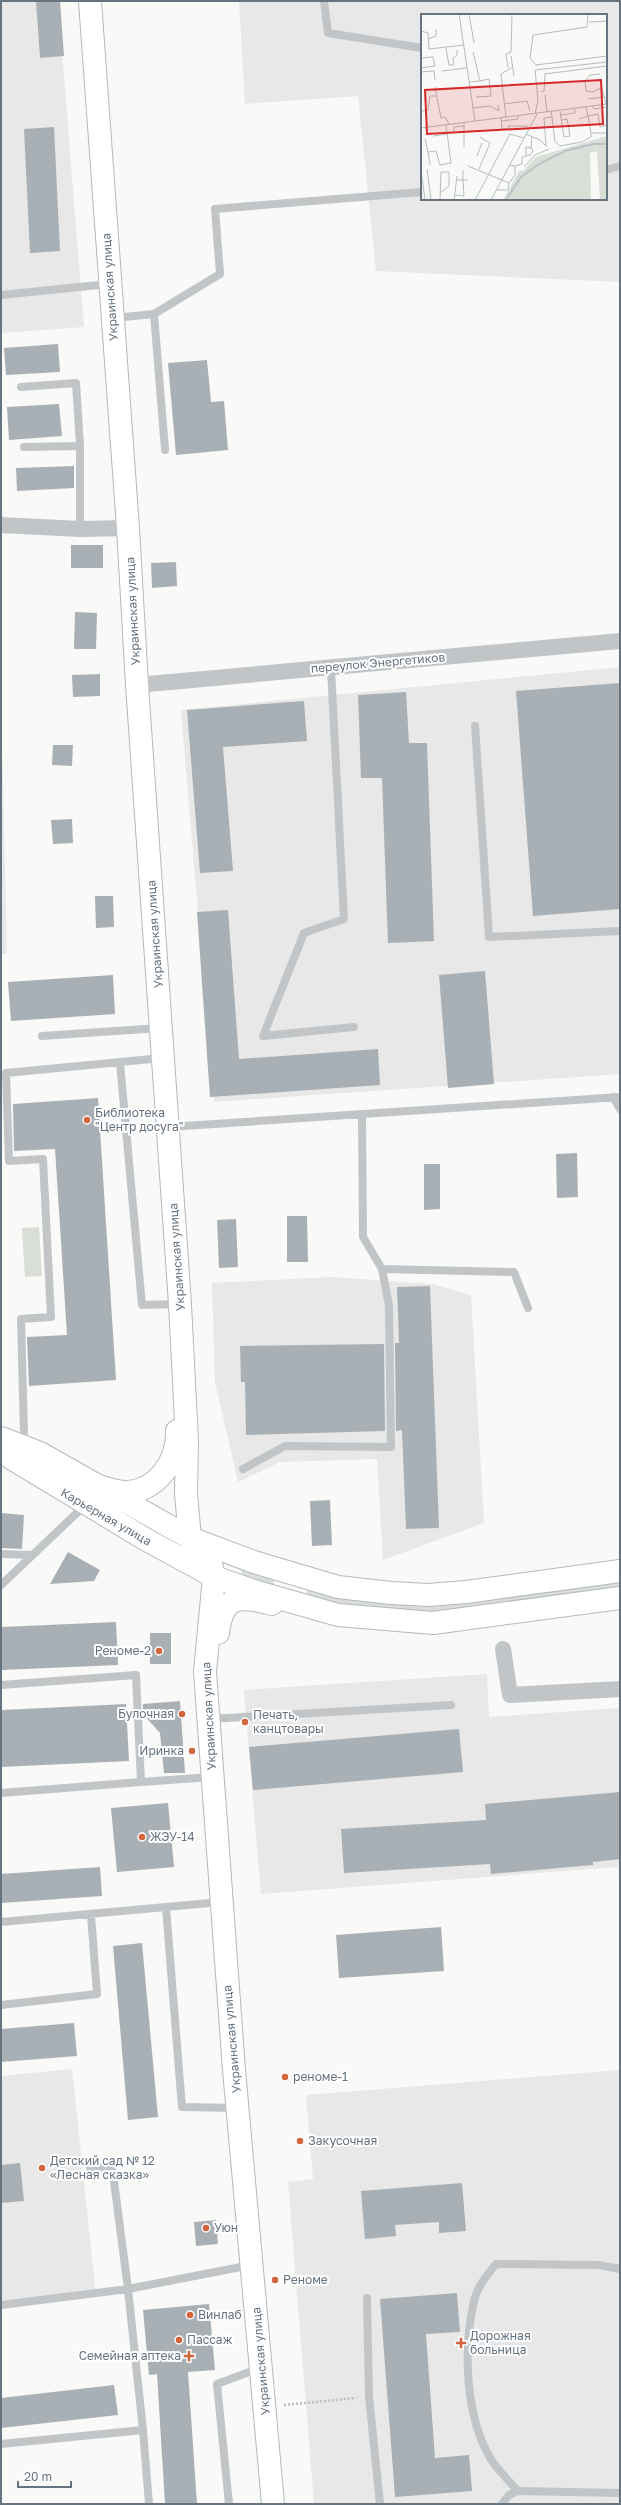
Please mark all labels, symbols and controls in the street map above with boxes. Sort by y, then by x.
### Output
inset map [421,14,607,200]
street label: Украинская улица [98,232,121,342]
street label: Украинская улица [122,557,143,666]
street label: переулок Энергетиков [310,649,446,676]
street label: Украинская улица [143,879,166,989]
place label: Библиотека "Центр досуга" [95,1105,183,1134]
marker: Библиотека "Центр досуга" [82,1115,92,1125]
street label: Украинская улица [165,1202,188,1312]
street label: Карьерная улица [58,1484,154,1549]
place label: Реноме-2 [95,1643,151,1658]
marker: Реноме-2 [154,1646,164,1656]
street label: Украинская улица [198,1662,219,1771]
place label: Булочная [118,1706,174,1721]
place label: Печать, канцтовары [253,1707,324,1736]
marker: Булочная [177,1709,187,1719]
marker: Печать, канцтовары [240,1717,250,1727]
place label: Иринка [139,1743,184,1758]
marker: Иринка [187,1746,197,1756]
place label: ЖЭУ-14 [150,1829,194,1844]
marker: ЖЭУ-14 [137,1832,147,1842]
street label: Украинская улица [219,1984,244,2094]
place label: реноме-1 [293,2069,348,2084]
marker: реноме-1 [280,2072,290,2082]
place label: Закусочная [308,2133,377,2148]
marker: Закусочная [295,2136,305,2146]
place label: Детский сад № 12 «Лесная сказка» [50,2153,155,2182]
marker: Детский сад № 12 «Лесная сказка» [37,2163,47,2173]
place label: Уюн [214,2220,238,2235]
marker: Уюн [201,2223,211,2233]
place label: Реноме [283,2272,328,2287]
marker: Реноме [270,2275,280,2285]
street label: Украинская улица [248,2306,273,2416]
place label: Винлаб [198,2307,242,2322]
marker: Винлаб [185,2310,195,2320]
place label: Дорожная больница [470,2328,531,2357]
place label: Пассаж [187,2332,233,2347]
marker: Пассаж [174,2335,184,2345]
marker: Дорожная больница [455,2337,467,2349]
place label: Семейная аптека [79,2348,181,2363]
marker: Семейная аптека [184,2351,194,2361]
scale bar [18,2463,71,2489]
text: 20 m [24,2469,52,2484]

